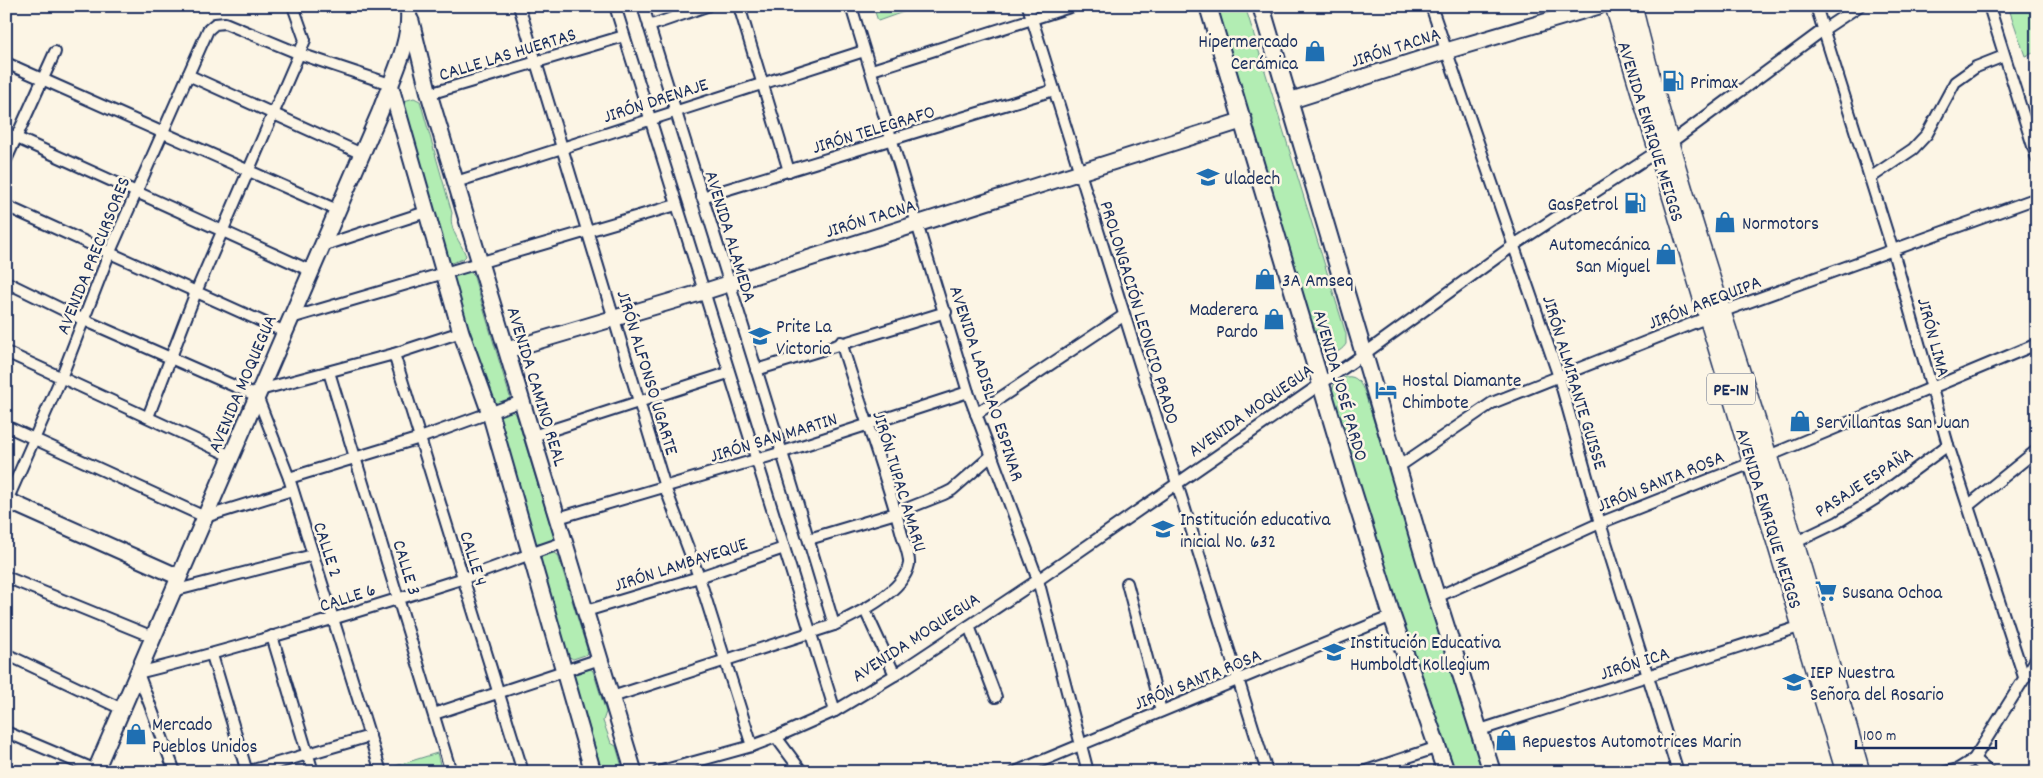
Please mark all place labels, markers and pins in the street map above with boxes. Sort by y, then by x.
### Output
place label: Hipermercado Cerámica [1198,30,1299,79]
shop icon: Hipermercado Cerámica [1302,38,1328,64]
fuel station icon: Primax [1660,68,1686,94]
place label: Primax [1690,71,1738,98]
school or university icon: Uladech [1195,164,1221,190]
place label: Uladech [1224,167,1280,194]
fuel station icon: GasPetrol [1622,190,1648,216]
place label: GasPetrol [1547,193,1618,220]
shop icon: Normotors [1712,209,1738,235]
place label: Normotors [1742,212,1819,239]
place label: Automecánica San Miguel [1549,233,1651,282]
shop icon: Automecánica San Miguel [1653,241,1679,267]
shop icon: 3A Amseq [1252,266,1278,292]
place label: 3A Amseq [1282,269,1353,296]
place label: Maderera Pardo [1189,298,1259,347]
shop icon: Maderera Pardo [1261,306,1287,332]
place label: Prite La Victoria [776,315,833,364]
school or university icon: Prite La Victoria [747,323,773,349]
place label: Hostal Diamante Chimbote [1402,369,1521,418]
hotel icon: Hostal Diamante Chimbote [1373,377,1399,403]
shop icon: Servillantas San Juan [1787,408,1813,434]
place label: Servillantas San Juan [1816,411,1969,438]
place label: Institución educativa inicial No. 632 [1180,508,1331,557]
school or university icon: Institución educativa inicial No. 632 [1150,516,1176,542]
supermarket icon: Susana Ochoa [1813,578,1839,604]
place label: Susana Ochoa [1842,581,1943,608]
place label: Institución Educativa Humboldt Kollegium [1350,631,1502,680]
school or university icon: Institución Educativa Humboldt Kollegium [1321,639,1347,665]
place label: IEP Nuestra Señora del Rosario [1810,661,1944,710]
school or university icon: IEP Nuestra Señora del Rosario [1781,669,1807,695]
place label: Mercado Pueblos Unidos [152,713,258,762]
shop icon: Mercado Pueblos Unidos [123,721,149,747]
shop icon: Repuestos Automotrices Marin [1493,727,1519,753]
place label: Repuestos Automotrices Marin [1522,730,1742,757]

